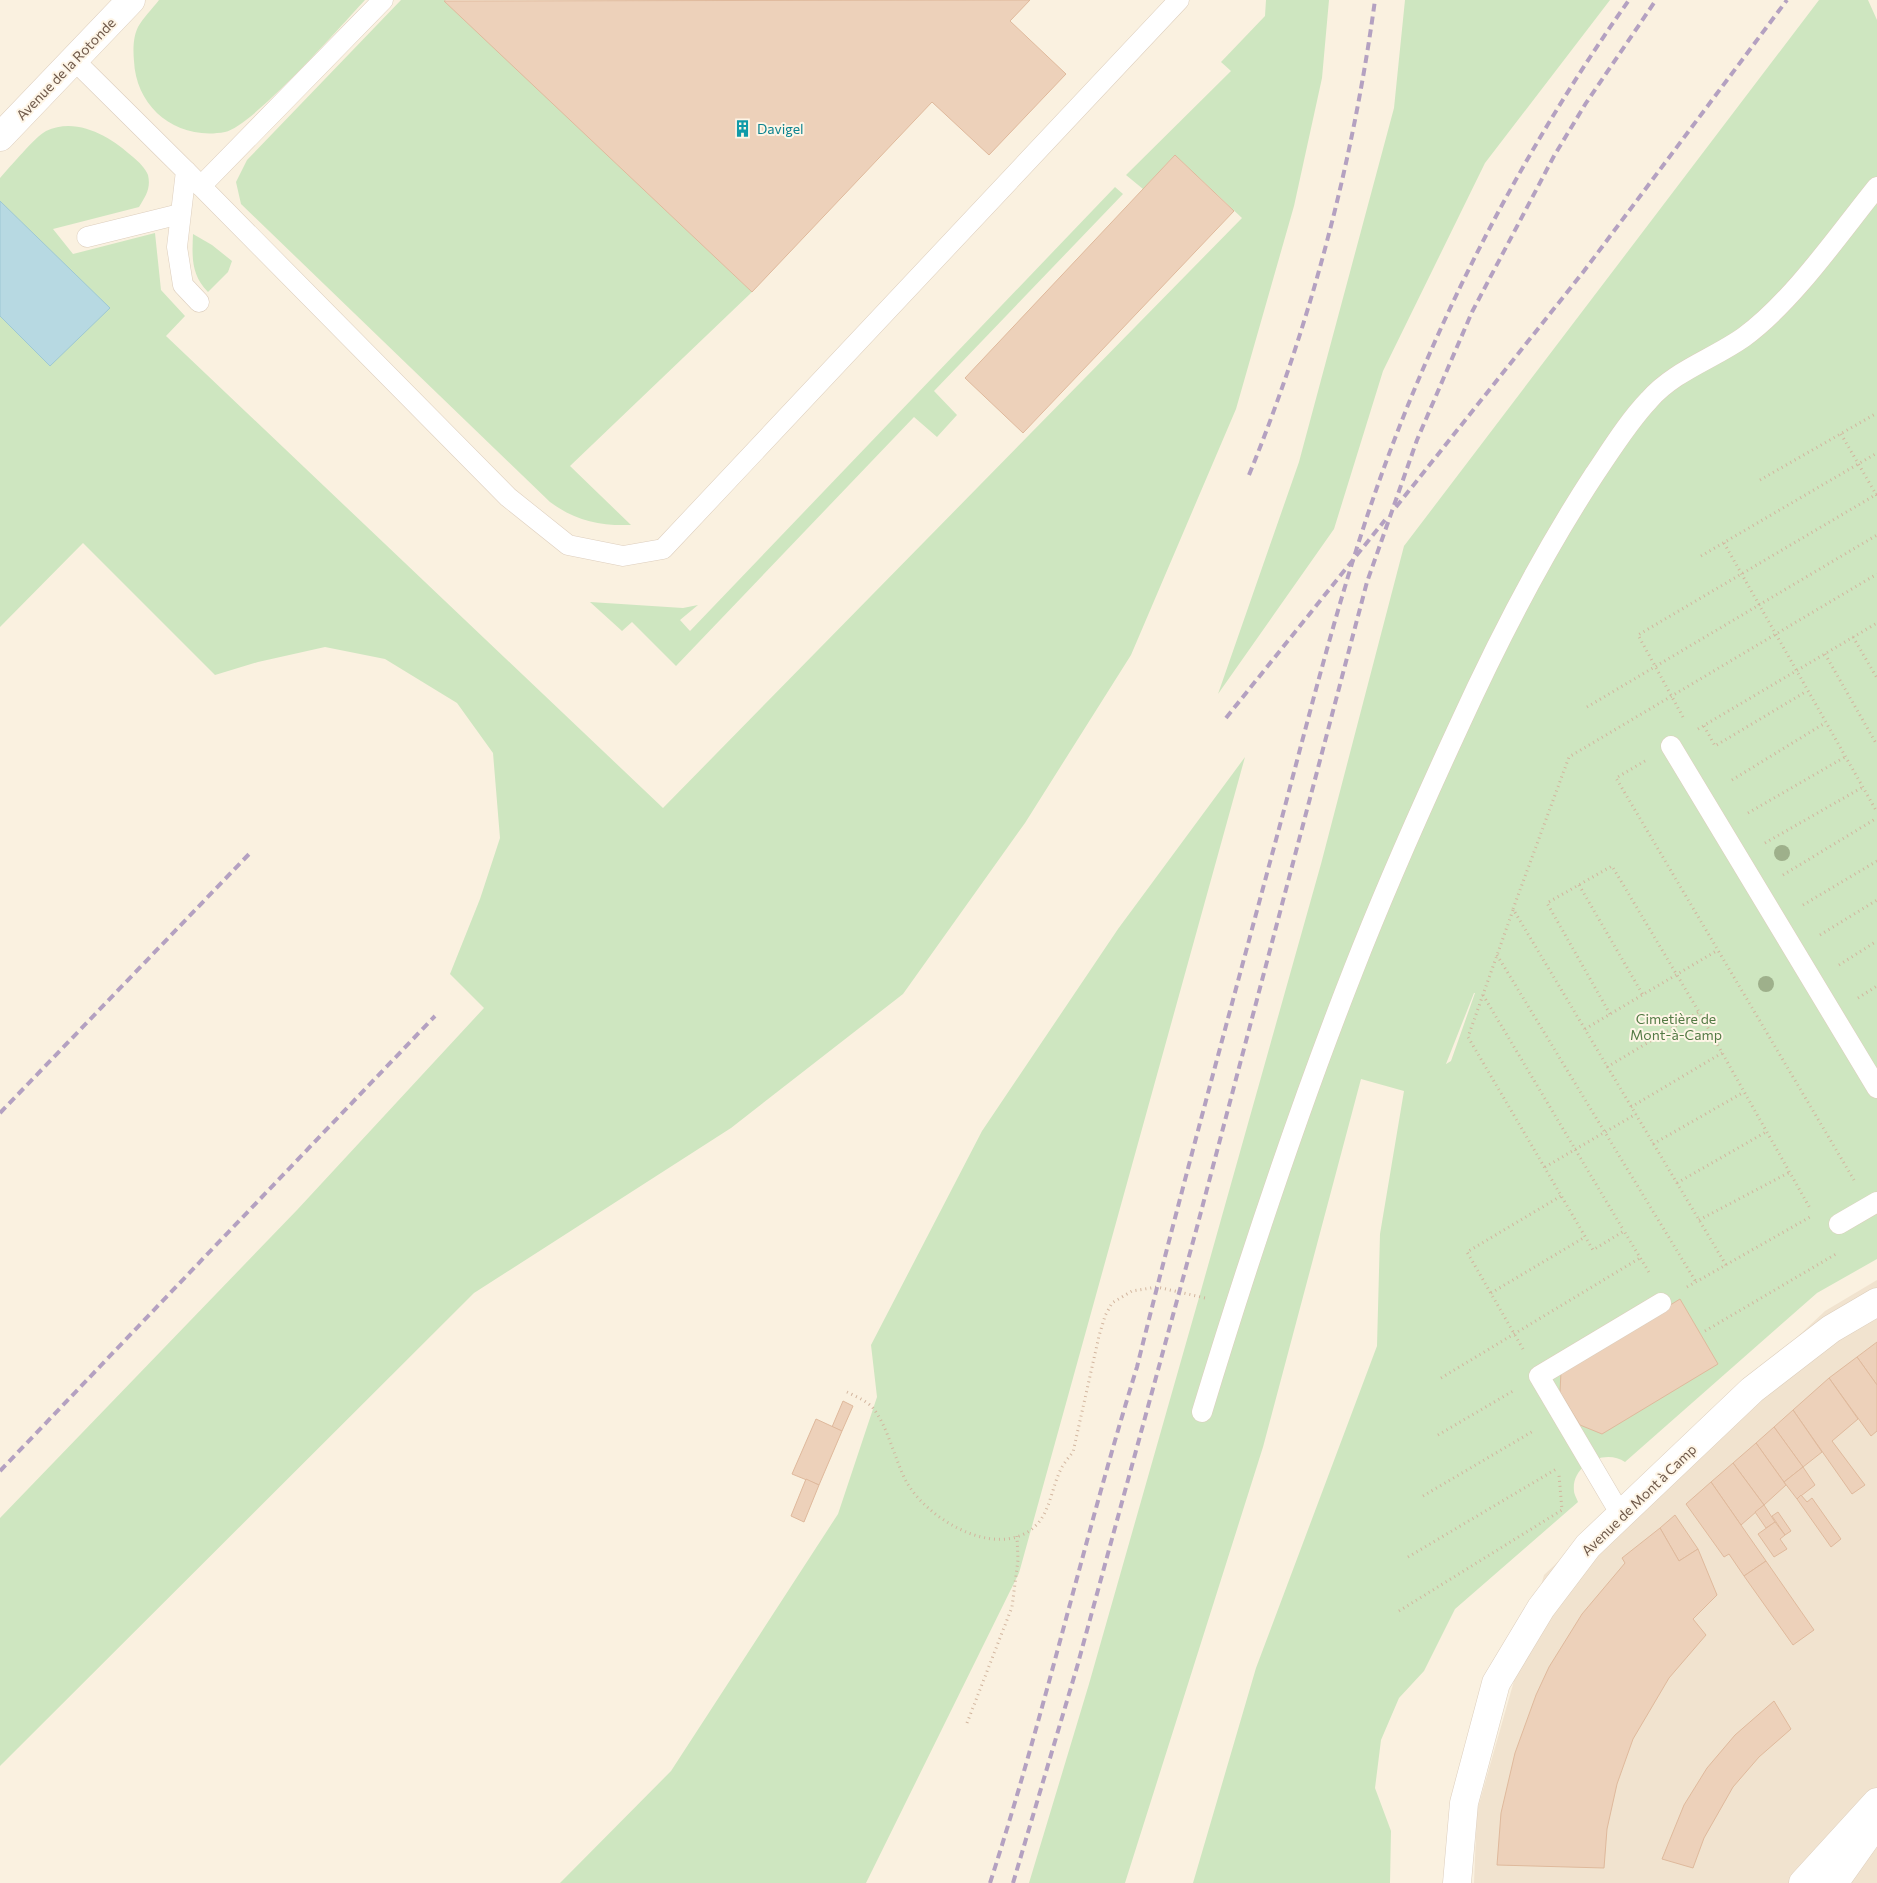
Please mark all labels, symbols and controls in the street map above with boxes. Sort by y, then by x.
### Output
street label: Avenue de la Rotonde [12,14,119,123]
building icon: Davigel [733,119,753,139]
place label: Davigel [757,120,804,137]
park label: Cimetière de Mont-à-Camp [1630,1010,1722,1043]
street label: Avenue de Mont à Camp [1578,1440,1700,1559]

